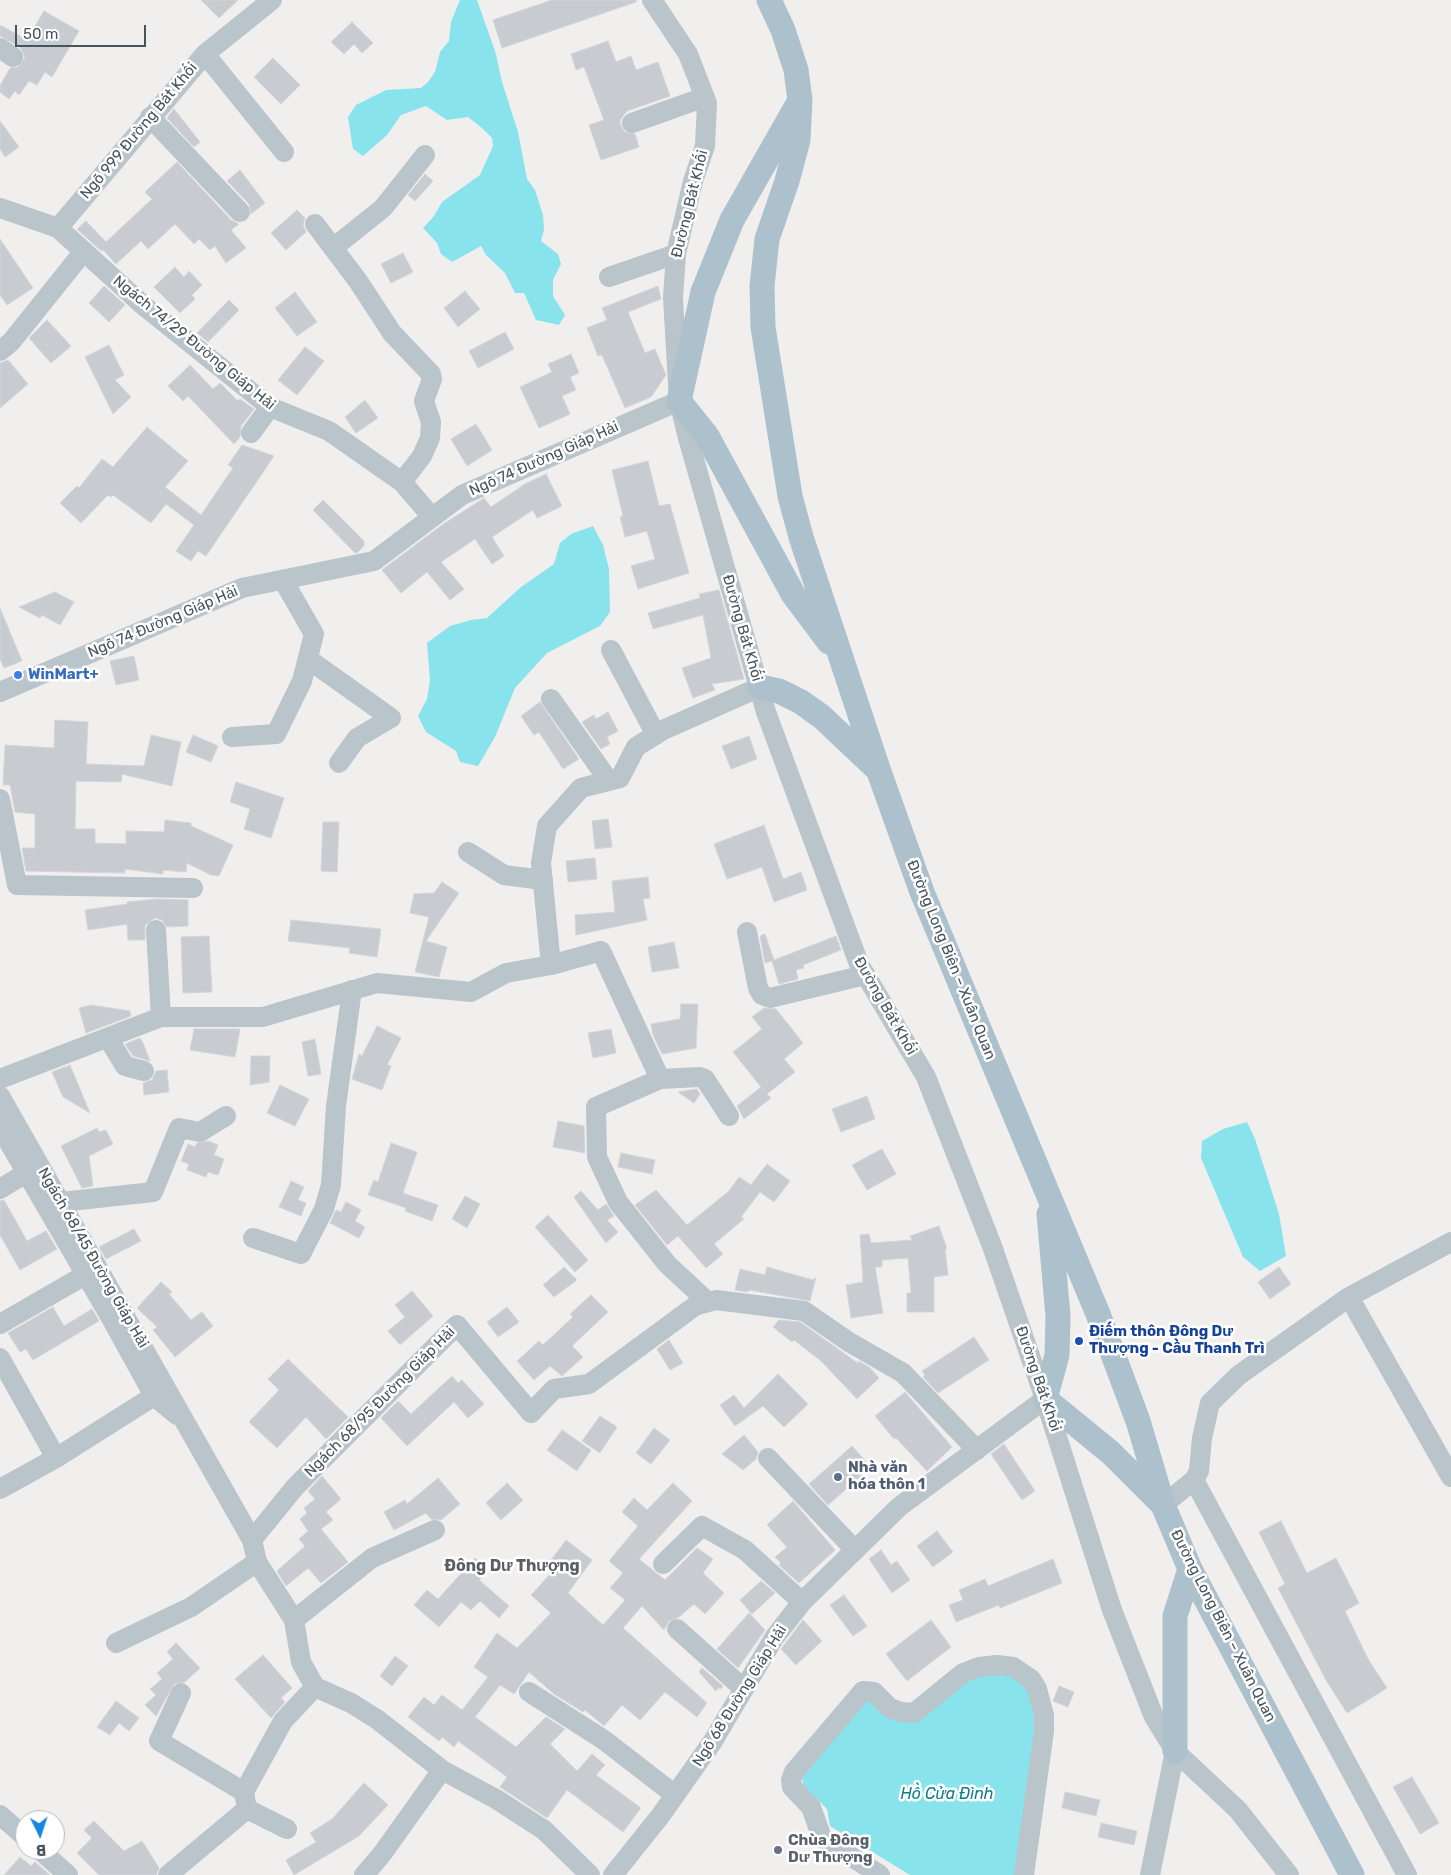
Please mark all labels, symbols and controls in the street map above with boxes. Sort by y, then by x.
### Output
scale bar [18,15,149,47]
text: 50 m [23,25,58,43]
street label: Ngõ 999 Đường Bát Khối [77,59,201,203]
street label: Đường Bát Khối [668,148,712,260]
street label: Ngách 74/29 Đường Giáp Hải [109,272,279,414]
street label: Ngõ 74 Đường Giáp Hải [467,418,621,500]
street label: Đường Bát Khối [718,573,766,683]
street label: Ngõ 74 Đường Giáp Hải [85,582,241,662]
place label: WinMart+ [28,666,99,684]
marker: WinMart+ [12,669,24,681]
street label: Đường Long Biên – Xuân Quan [903,858,999,1062]
street label: Đường Bát Khối [850,954,920,1058]
street label: Ngách 68/45 Đường Giáp Hải [34,1165,152,1351]
street label: Ngách 68/95 Đường Giáp Hải [301,1323,459,1481]
place label: Điếm thôn Đông Dư Thượng - Cầu Thanh Trì [1089,1323,1265,1358]
street label: Đường Bát Khối [1012,1324,1064,1434]
marker: Điếm thôn Đông Dư Thượng - Cầu Thanh Trì [1073,1335,1085,1347]
place label: Nhà văn hóa thôn 1 [848,1459,925,1494]
marker: Nhà văn hóa thôn 1 [832,1471,844,1483]
street label: Đường Long Biên – Xuân Quan [1166,1527,1280,1725]
district label: Đông Dư Thượng [444,1556,580,1576]
street label: Ngõ 68 Đường Giáp Hải [689,1622,791,1770]
water label: Hồ Cửa Đình [900,1784,994,1804]
north arrow [15,1810,65,1860]
place label: Chùa Đông Dư Thượng [788,1832,872,1867]
text: B [36,1841,47,1858]
marker: Chùa Đông Dư Thượng [772,1844,784,1856]

